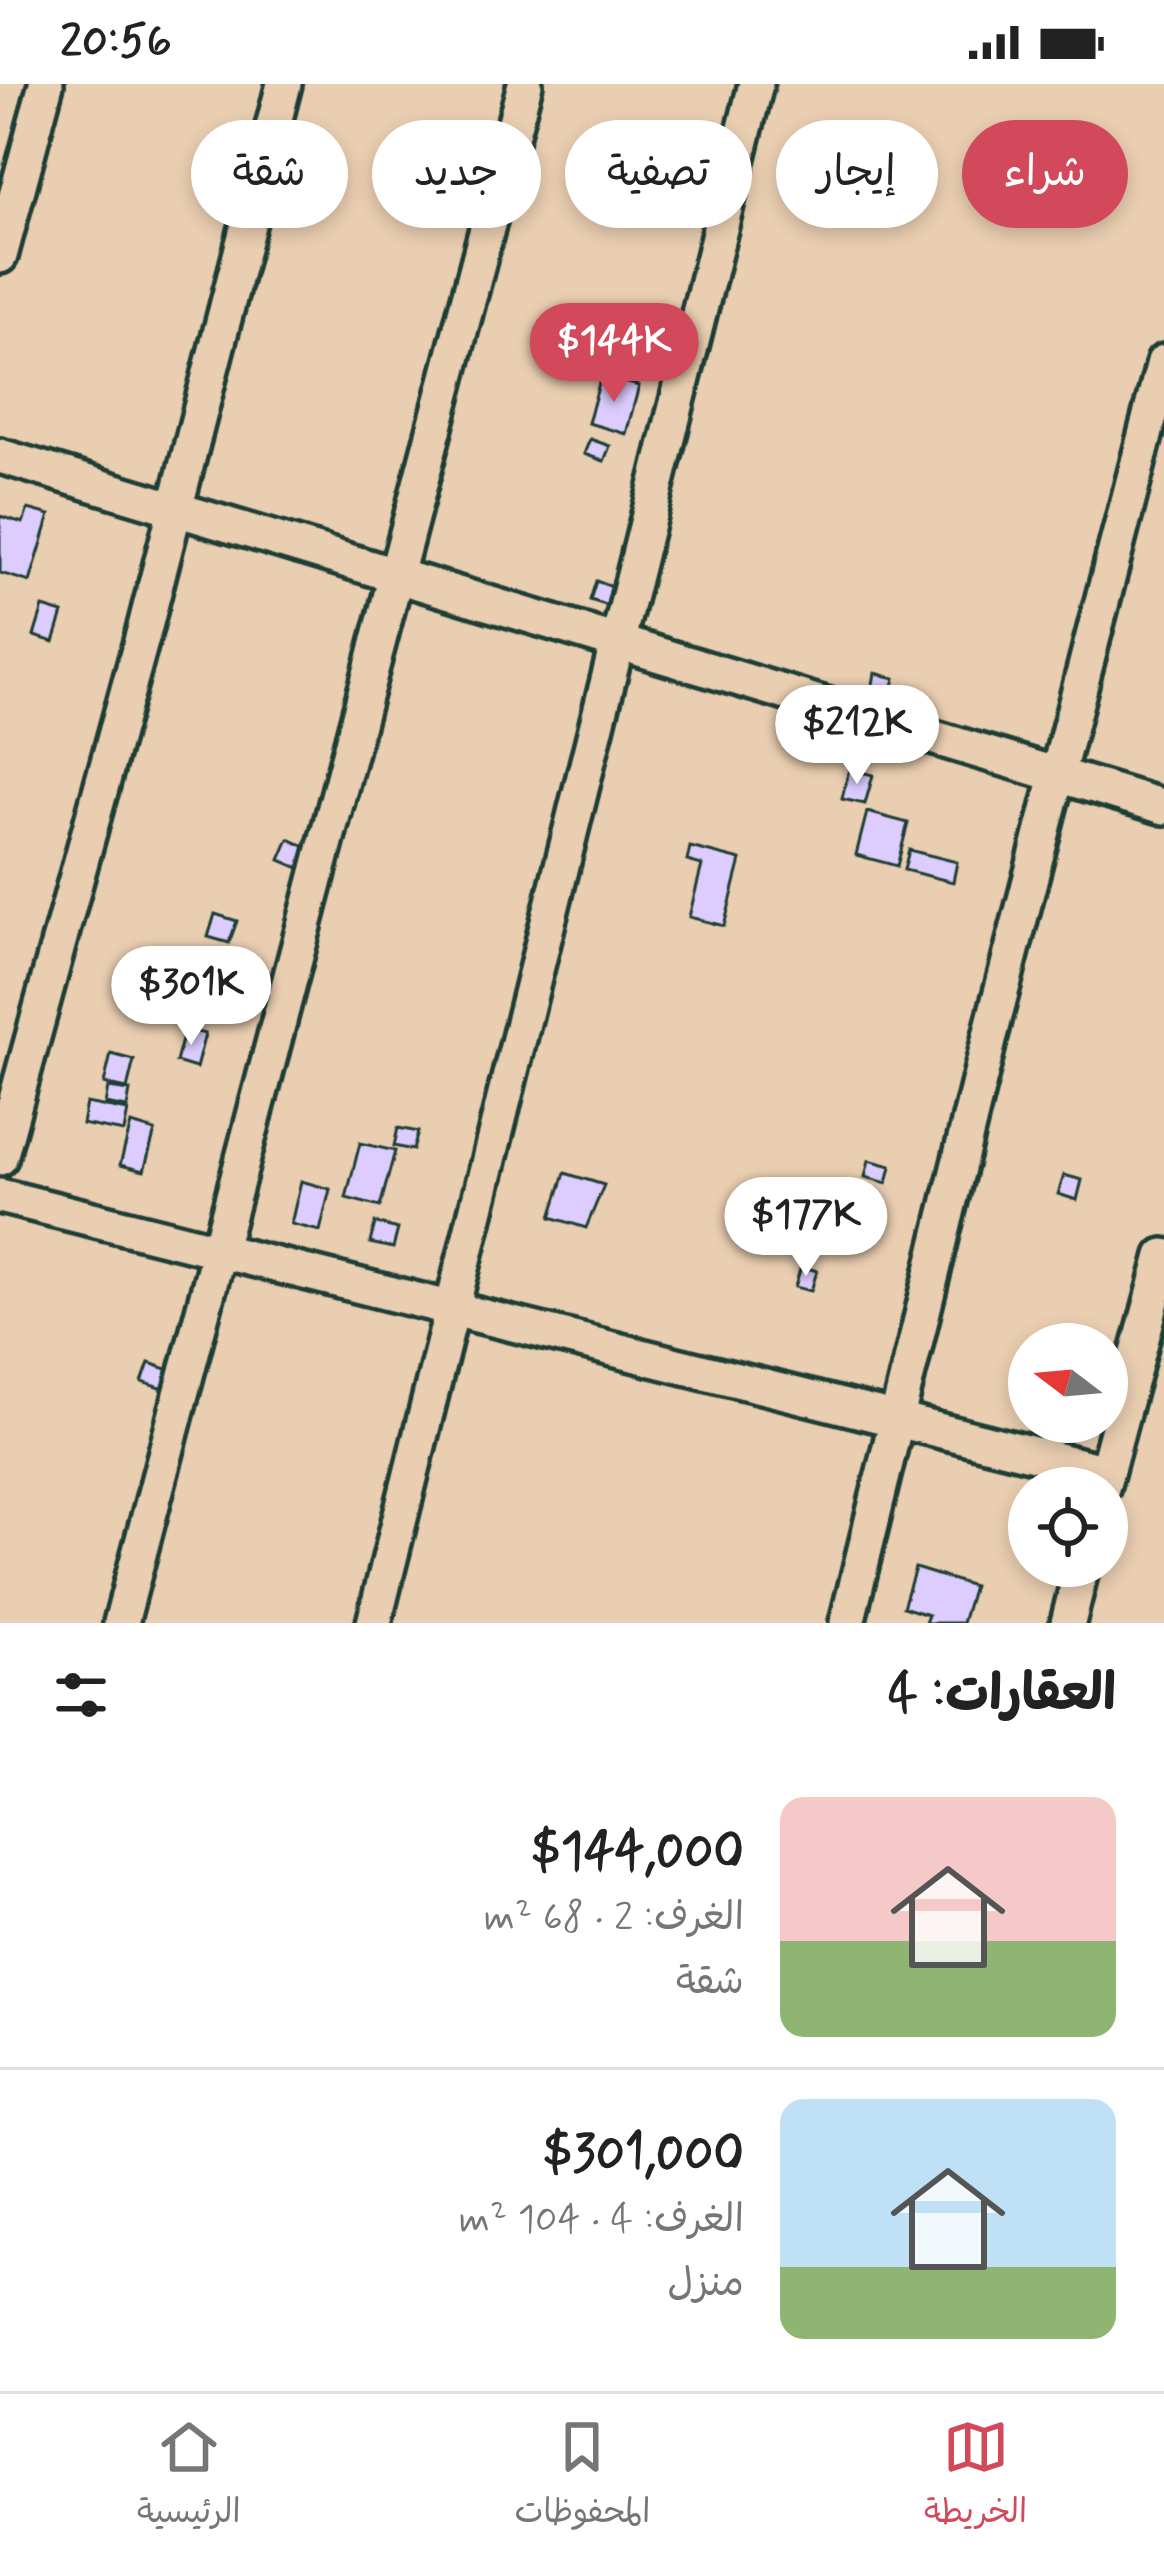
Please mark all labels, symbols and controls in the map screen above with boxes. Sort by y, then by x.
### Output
text: 20:56 [60,13,172,72]
chip: شقة [191,120,348,228]
chip: جديد [372,120,541,228]
chip: تصفية [565,120,752,228]
chip: إيجار [776,120,938,228]
chip: شراء [962,120,1128,228]
pin: $144K [530,303,698,405]
text: $144K [557,316,671,367]
pin: $212K [773,685,941,787]
text: $212K [802,698,912,749]
pin: $301K [107,946,275,1048]
text: $301K [138,959,244,1010]
pin: $177K [722,1177,890,1279]
text: $177K [751,1190,861,1241]
north arrow [1008,1323,1128,1443]
map controls [1008,1323,1128,1587]
button: locate [1008,1467,1128,1587]
icon: filters [48,1662,114,1728]
text: العقارات: 4 [888,1662,1116,1728]
text: $144,000 [531,1820,744,1886]
icon: home [876,1845,1020,1989]
text: الغرف: 2 · 68 m² [484,1893,744,1944]
text: شقة [676,1957,744,2008]
text: $301,000 [543,2122,744,2188]
icon: home [876,2147,1020,2291]
text: الغرف: 4 · 104 m² [459,2195,744,2246]
text: منزل [667,2259,744,2310]
tab: الرئيسية [137,2414,241,2540]
tab: المحفوظات [514,2414,650,2540]
tab: الخريطة [924,2414,1027,2540]

